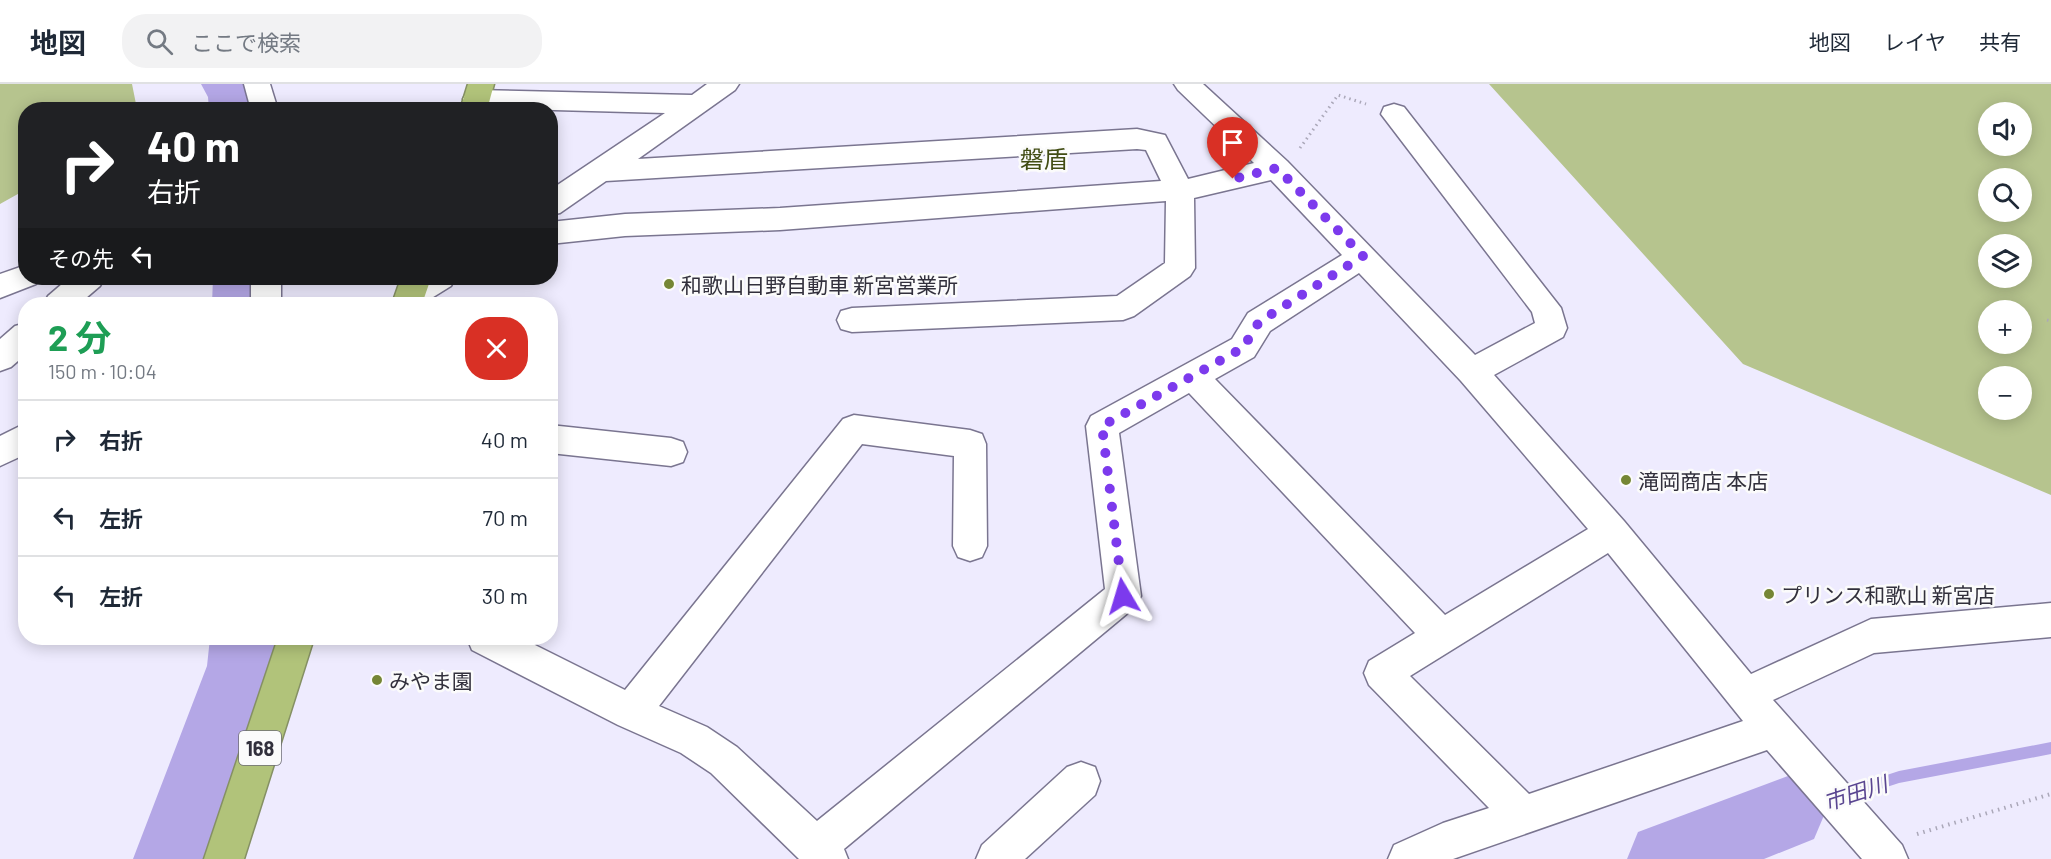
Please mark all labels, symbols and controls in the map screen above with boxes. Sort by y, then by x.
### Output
search box [122,14,542,68]
text: 地図 [30,25,86,59]
icon: search [143,25,176,58]
text: ここで検索 [191,29,301,55]
text: 地図 [1809,29,1851,54]
text: レイヤ [1884,29,1946,54]
text: 共有 [1979,29,2021,54]
map controls [1978,102,2032,420]
button: sound [1978,102,2032,156]
pin [1207,117,1258,179]
text: 40 m [147,120,240,170]
icon: right [48,126,126,204]
icon: arrive [1216,126,1249,159]
district label: 磐盾 [1020,144,1068,173]
button: search [1978,168,2032,222]
text: 右折 [147,175,201,207]
button: layers [1978,234,2032,288]
icon: left [126,240,159,273]
text: その先 [48,245,114,271]
place label: 和歌山日野自動車 新宮営業所 [681,272,958,297]
marker: 和歌山日野自動車 新宮営業所 [662,277,676,291]
button: + [1978,300,2032,354]
text: 2 分 [48,315,111,358]
button: close [465,317,528,380]
text: 150 m · 10:04 [48,359,157,383]
button: − [1978,366,2032,420]
icon: right [48,423,81,456]
text: 40 m [481,426,528,452]
text: 右折 [99,427,143,453]
place label: 滝岡商店 本店 [1638,468,1768,493]
marker: 滝岡商店 本店 [1619,473,1633,487]
icon: left [48,501,81,534]
text: 70 m [483,504,528,530]
text: 左折 [99,505,143,531]
position arrow [1091,564,1155,628]
icon: left [48,579,81,612]
text: 30 m [482,582,528,608]
place label: プリンス和歌山 新宮店 [1781,582,1995,607]
text: 左折 [99,583,143,609]
marker: プリンス和歌山 新宮店 [1762,587,1776,601]
place label: みやま園 [389,668,473,693]
marker: みやま園 [370,673,384,687]
road number: 168 [239,731,281,765]
water label: 市田川 [1820,769,1892,815]

